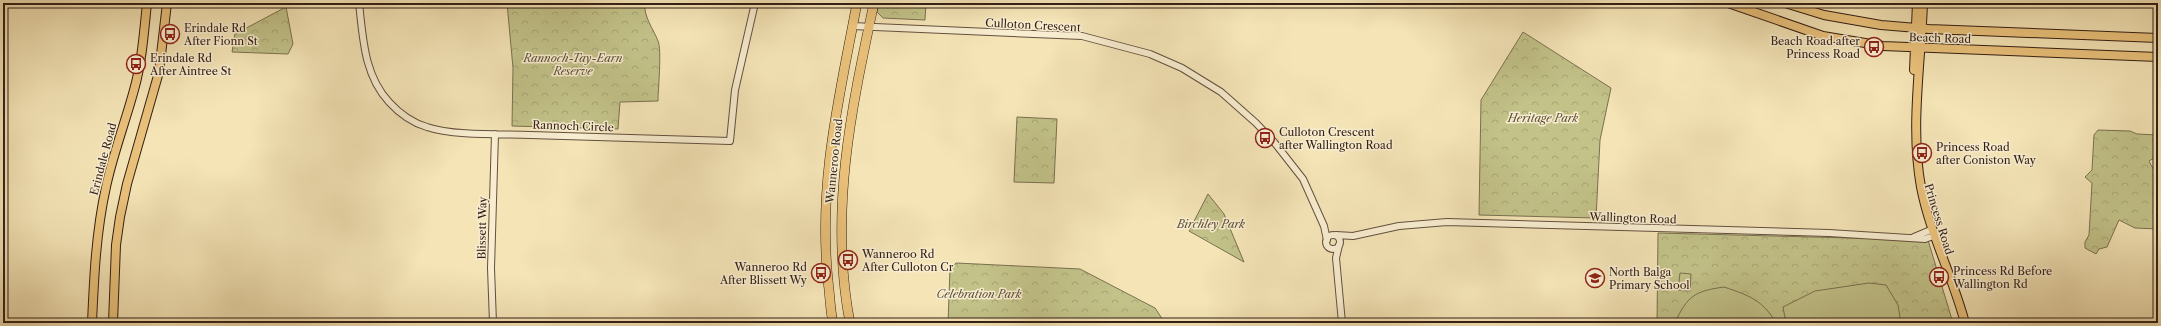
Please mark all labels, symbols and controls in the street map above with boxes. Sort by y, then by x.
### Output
street label: Culloton Crescent [985,16,1081,34]
place label: Erindale Rd After Fionn St [183,21,258,48]
bus stop icon: Erindale Rd After Fionn St [159,23,181,45]
street label: Beach Road [1909,30,1972,46]
place label: Beach Road after Princess Road [1770,34,1860,61]
bus stop icon: Beach Road after Princess Road [1863,36,1885,58]
place label: Erindale Rd After Aintree St [149,51,231,78]
park label: Rannoch-Tay-Earn Reserve [523,51,623,78]
bus stop icon: Erindale Rd After Aintree St [125,53,147,75]
park label: Heritage Park [1507,111,1579,125]
street label: Rannoch Circle [532,118,614,134]
street label: Wanneroo Road [822,118,845,205]
street label: Erindale Road [87,121,119,197]
place label: Culloton Crescent after Wallington Road [1279,125,1393,152]
bus stop icon: Culloton Crescent after Wallington Road [1254,127,1276,149]
place label: Princess Road after Coniston Way [1936,140,2037,167]
bus stop icon: Princess Road after Coniston Way [1911,142,1933,164]
street label: Princess Road [1922,182,1957,257]
street label: Blissett Way [474,196,490,260]
street label: Wallington Road [1588,209,1677,227]
park label: Birchley Park [1176,217,1245,231]
place label: Wanneroo Rd After Culloton Cr [861,247,954,274]
bus stop icon: Wanneroo Rd After Culloton Cr [837,249,859,271]
place label: Wanneroo Rd After Blissett Wy [719,260,808,287]
bus stop icon: Wanneroo Rd After Blissett Wy [810,262,832,284]
place label: Princess Rd Before Wallington Rd [1952,264,2052,291]
place label: North Balga Primary School [1609,265,1690,292]
bus stop icon: Princess Rd Before Wallington Rd [1928,266,1950,288]
school or university icon: North Balga Primary School [1584,267,1606,289]
park label: Celebration Park [937,287,1022,301]

